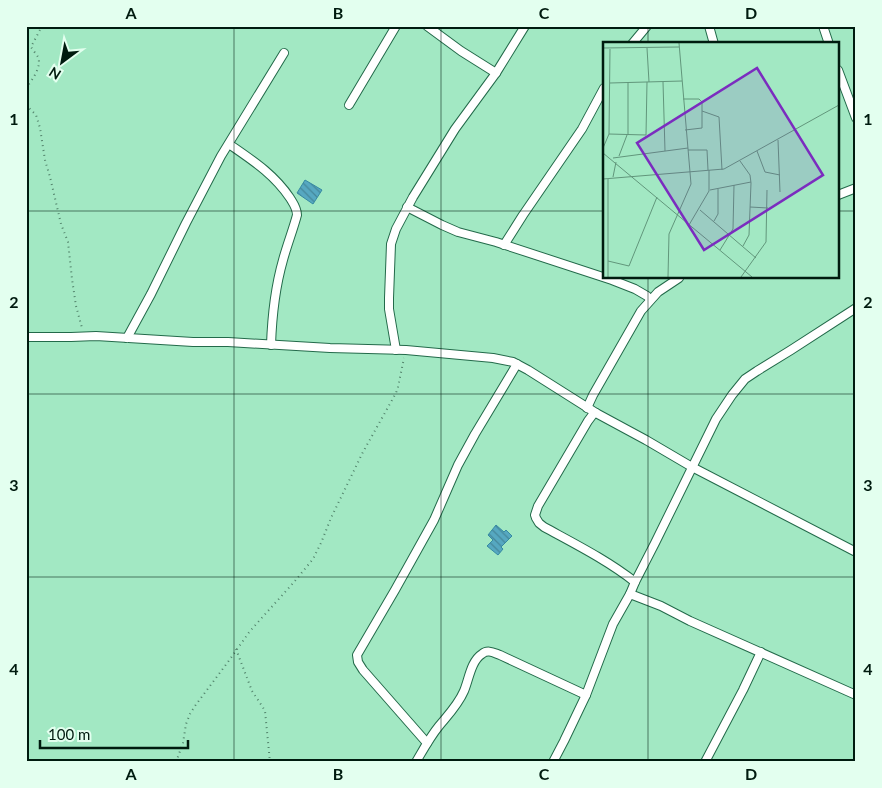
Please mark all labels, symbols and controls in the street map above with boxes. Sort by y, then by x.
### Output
text: A [124,3,137,22]
text: B [333,3,343,22]
text: C [539,3,550,22]
text: D [745,3,757,22]
north arrow [38,38,88,88]
inset map [603,42,840,279]
text: N [46,63,64,84]
text: 1 [9,109,19,128]
text: 1 [863,109,873,128]
text: 2 [9,292,19,311]
text: 2 [863,292,873,311]
text: 3 [9,475,19,494]
text: 3 [863,475,873,494]
text: 4 [9,659,19,678]
text: 4 [863,659,873,678]
scale bar [40,718,188,750]
text: 100 m [48,725,90,743]
text: A [124,764,137,783]
text: B [333,764,343,783]
text: C [539,764,550,783]
text: D [745,764,757,783]

